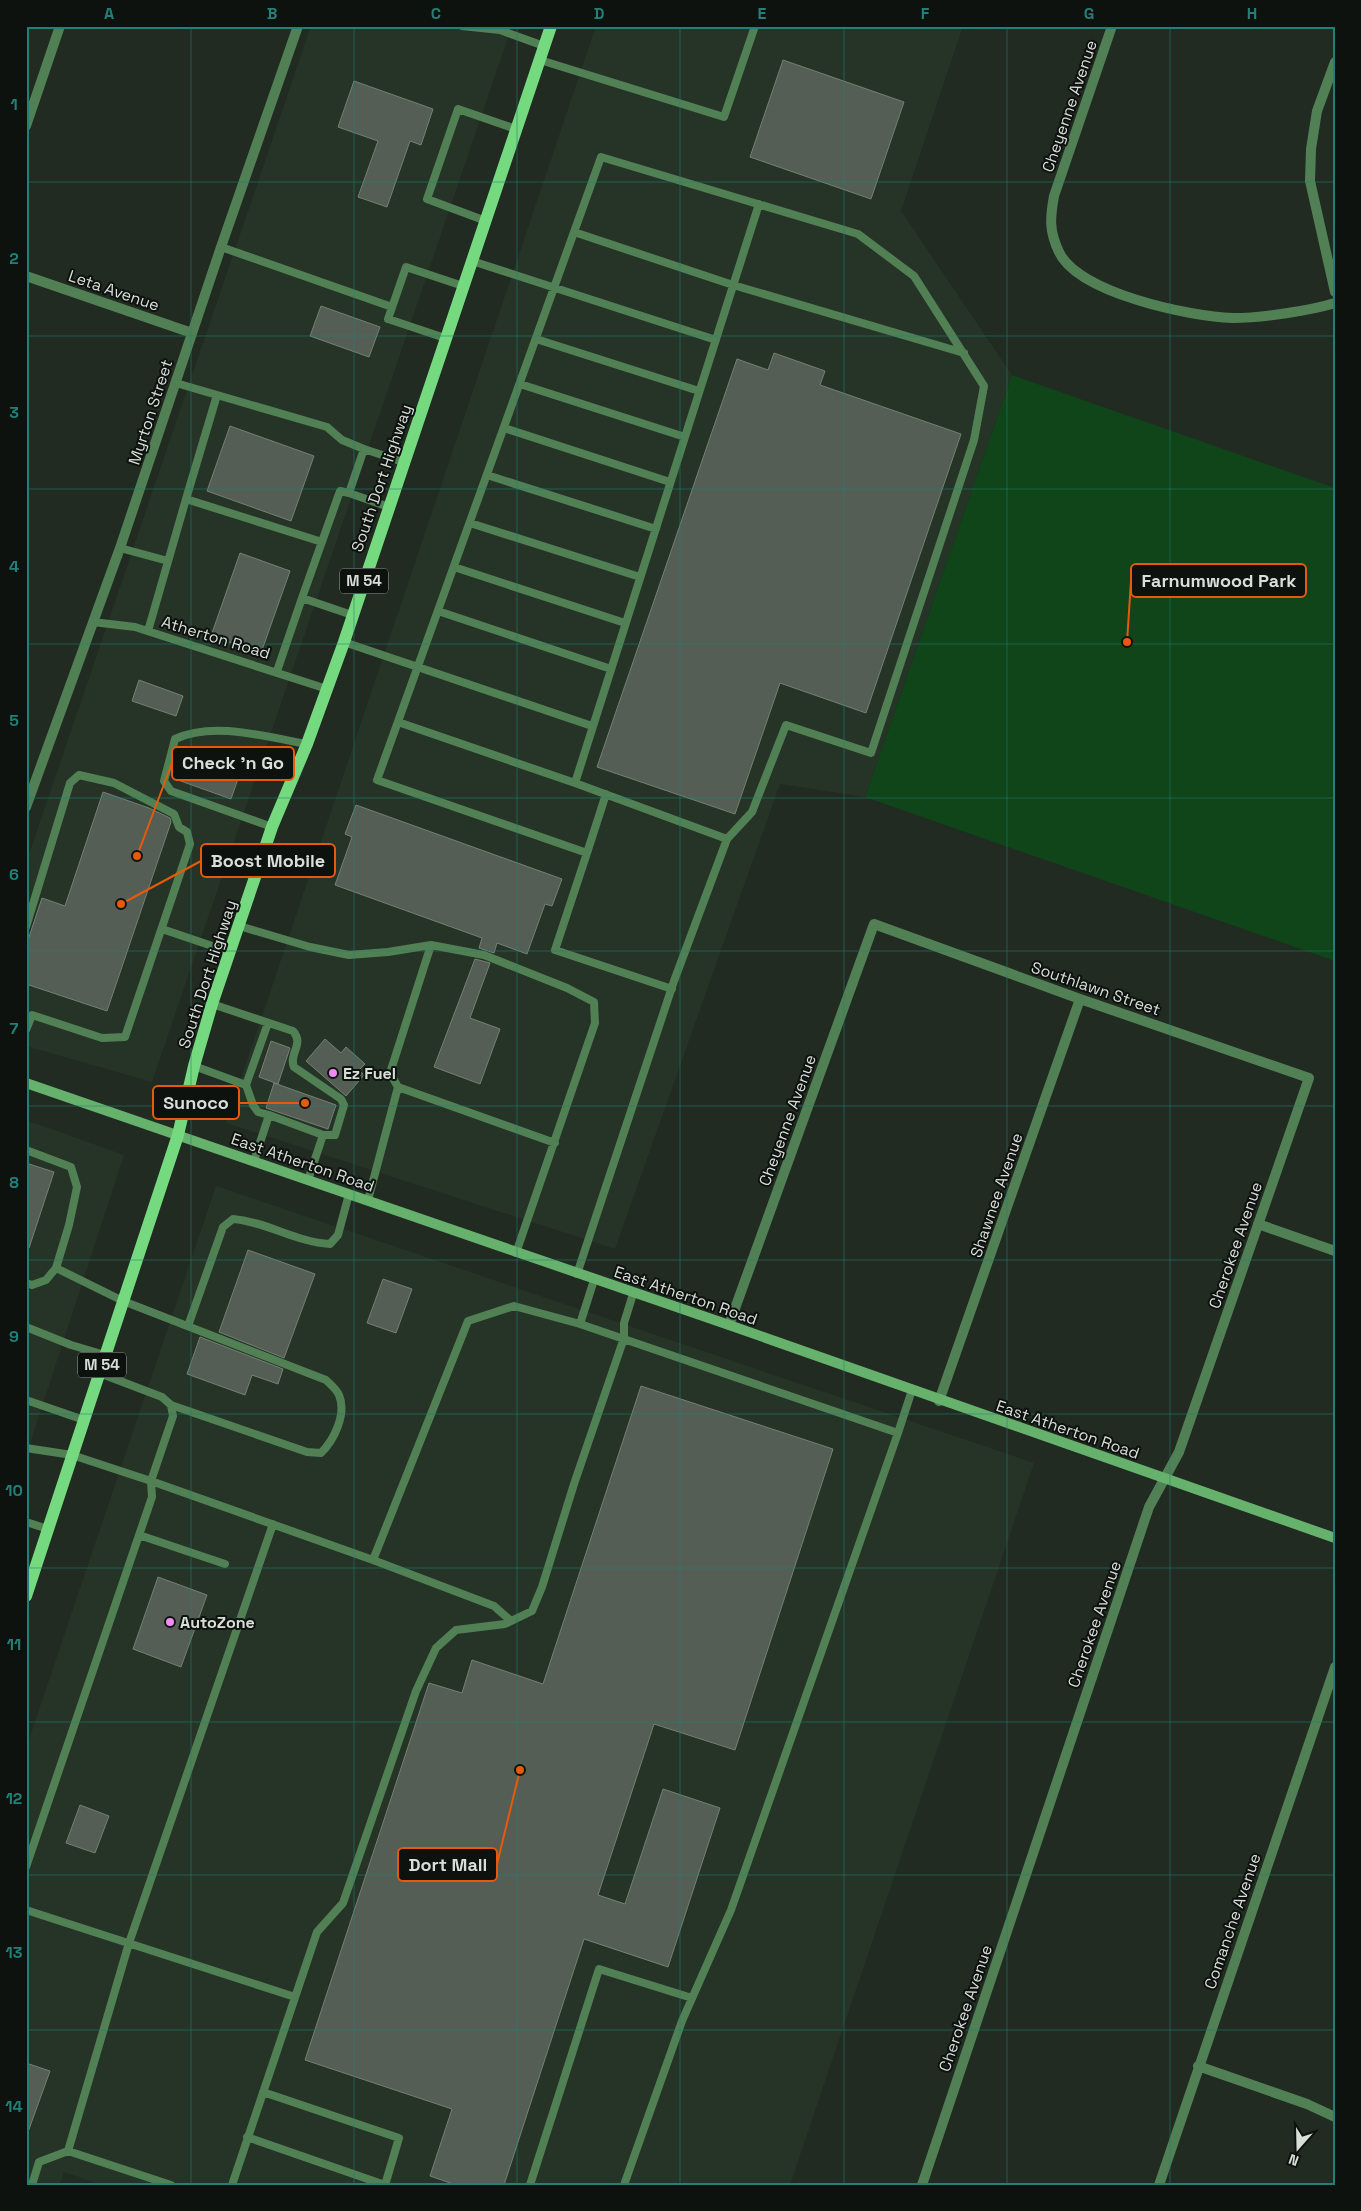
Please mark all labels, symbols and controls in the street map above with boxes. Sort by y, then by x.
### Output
text: A [104,3,114,24]
text: B [267,3,277,24]
text: C [431,3,441,24]
text: D [594,3,604,24]
text: E [758,3,767,24]
text: F [921,3,930,24]
text: G [1084,3,1094,24]
text: H [1247,3,1257,24]
street label: Cheyenne Avenue [1037,37,1102,175]
text: 1 [10,94,18,115]
text: 2 [9,248,19,269]
street label: Leta Avenue [66,265,162,316]
street label: Myrton Street [124,357,177,467]
text: 3 [9,402,19,423]
street label: South Dort Highway [346,402,417,555]
text: 4 [9,556,19,577]
callout: Farnumwood Park [1131,564,1306,597]
road number: M 54 [340,568,388,594]
text: Farnumwood Park [1142,569,1296,592]
street label: Atherton Road [159,611,273,664]
text: 5 [9,710,19,731]
callout: Check 'n Go [172,747,294,780]
text: Check 'n Go [182,751,284,774]
callout: Boost Mobile [201,844,335,877]
text: Boost Mobile [211,849,325,872]
text: 6 [9,864,19,885]
street label: South Dort Highway [174,897,241,1051]
street label: Southlawn Street [1028,957,1163,1020]
text: 7 [10,1018,19,1039]
street label: Cheyenne Avenue [754,1052,821,1189]
place label: Ez Fuel [343,1063,396,1084]
marker: Ez Fuel [327,1067,339,1079]
callout: Sunoco [153,1086,239,1119]
text: Sunoco [163,1091,229,1114]
street label: East Atherton Road [228,1128,377,1197]
street label: Shawnee Avenue [965,1130,1028,1260]
text: 8 [9,1172,19,1193]
street label: Cherokee Avenue [1204,1179,1267,1311]
street label: East Atherton Road [611,1261,760,1330]
text: 9 [9,1326,19,1347]
road number: M 54 [78,1352,126,1378]
street label: East Atherton Road [993,1395,1142,1464]
text: 10 [5,1480,23,1501]
street label: Cherokee Avenue [1063,1558,1126,1690]
place label: AutoZone [180,1612,255,1633]
marker: AutoZone [164,1616,176,1628]
text: 11 [7,1634,21,1655]
text: 12 [6,1788,22,1809]
callout: Dort Mall [398,1848,497,1881]
street label: Comanche Avenue [1199,1851,1266,1992]
text: Dort Mall [409,1853,487,1876]
text: 13 [6,1942,23,1963]
street label: Cherokee Avenue [934,1942,997,2074]
text: 14 [5,2096,23,2117]
north arrow [1274,2124,1324,2174]
text: N [1286,2150,1301,2170]

